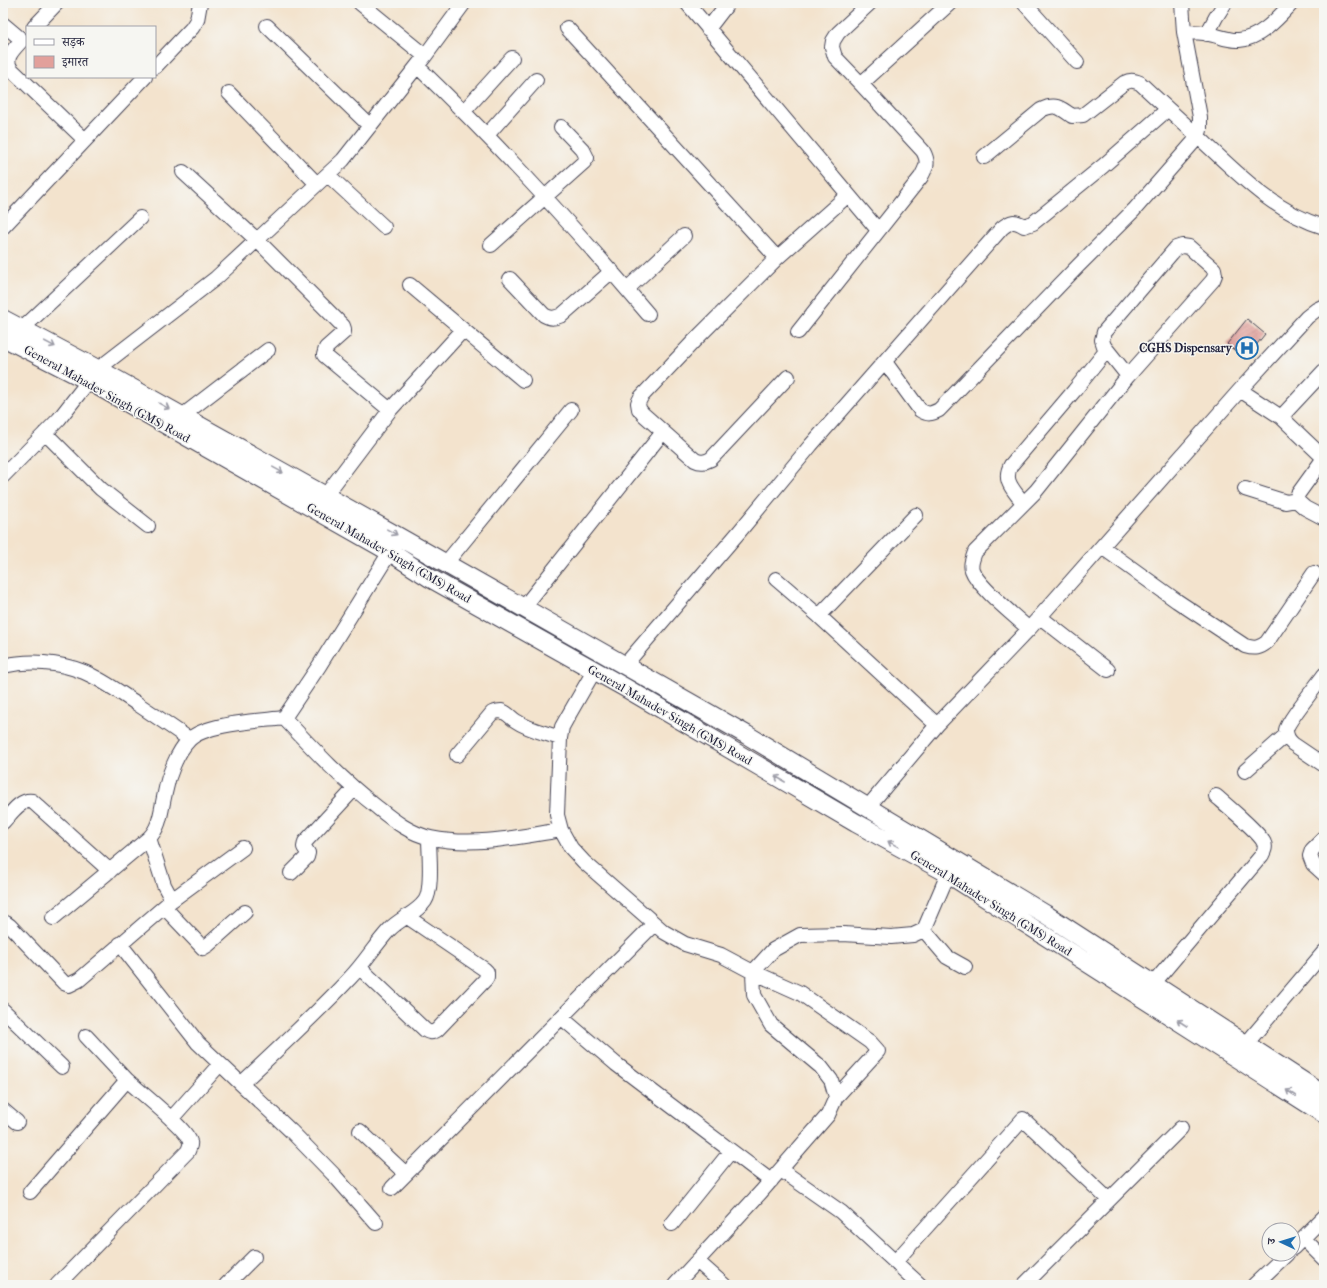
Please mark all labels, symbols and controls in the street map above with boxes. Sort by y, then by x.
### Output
legend [26,26,156,78]
text: सड़क [61,35,86,49]
text: इमारत [61,55,89,69]
hospital icon: CGHS Dispensary [1234,335,1260,361]
one-way arrow [44,341,56,348]
place label: CGHS Dispensary [1139,341,1233,356]
street label: General Mahadev Singh (GMS) Road [22,342,193,446]
one-way arrow [158,403,170,411]
one-way arrow [272,466,284,474]
street label: General Mahadev Singh (GMS) Road [304,500,474,606]
one-way arrow [385,529,397,537]
street label: General Mahadev Singh (GMS) Road [585,662,755,768]
one-way arrow [774,774,786,782]
one-way arrow [887,839,899,847]
street label: General Mahadev Singh (GMS) Road [908,847,1075,959]
one-way arrow [1176,1019,1188,1027]
one-way arrow [1285,1089,1297,1097]
north arrow [1261,1222,1301,1262]
text: उ [1265,1237,1278,1246]

